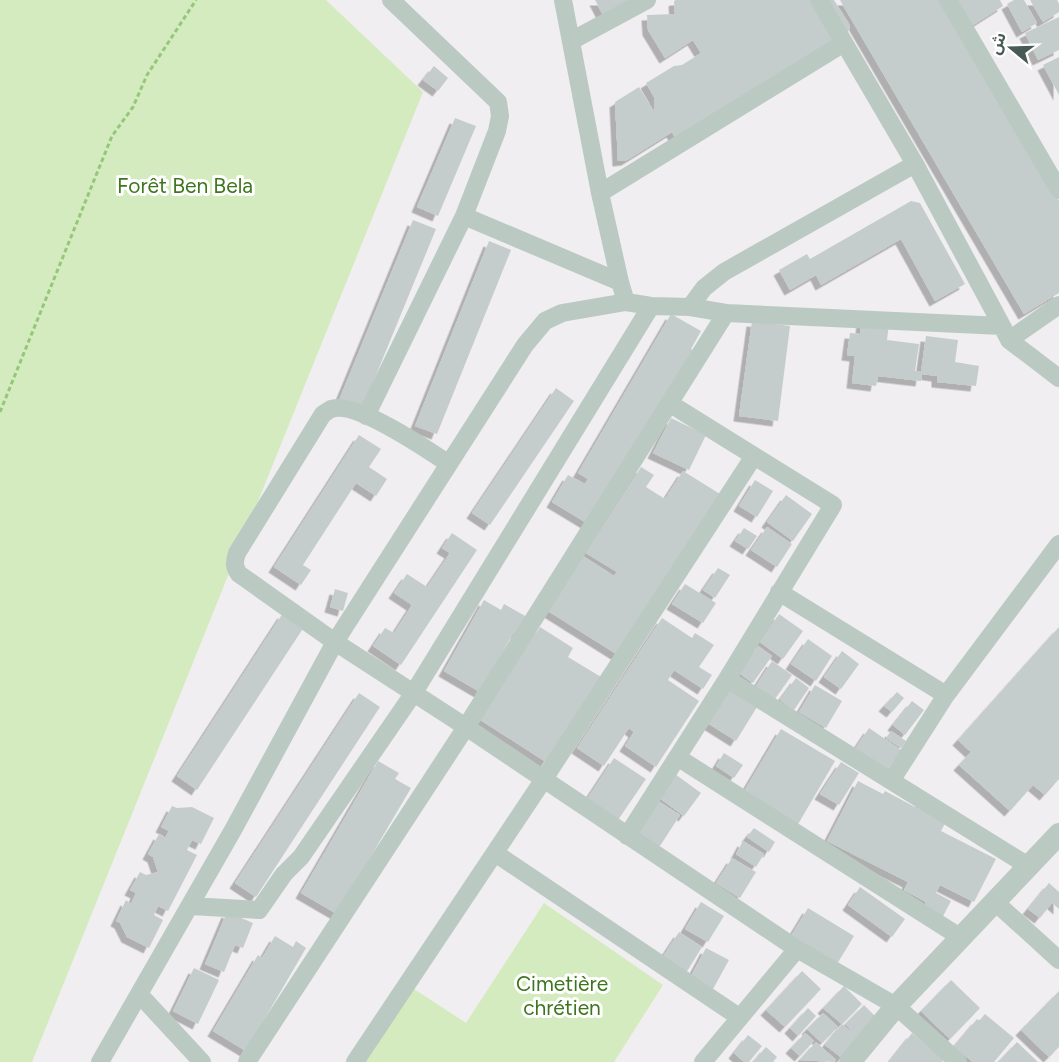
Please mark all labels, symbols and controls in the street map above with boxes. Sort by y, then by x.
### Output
north arrow [981,18,1041,78]
text: ش [985,30,1010,57]
park label: Forêt Ben Bela [117,173,253,198]
park label: Cimetière chrétien [516,971,608,1020]

